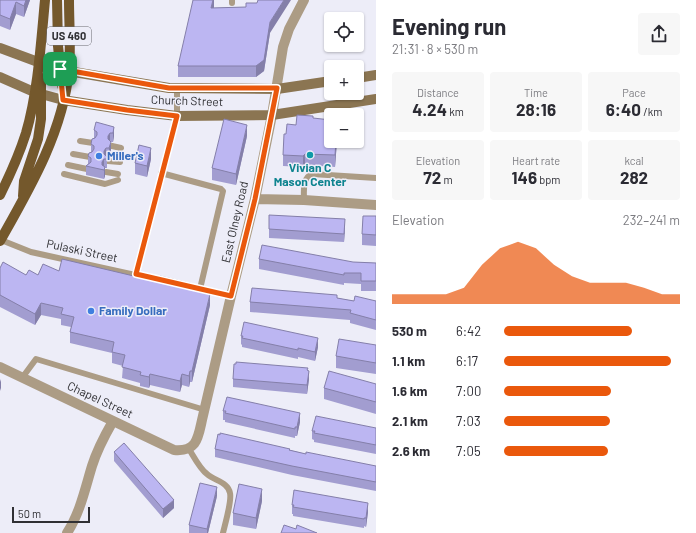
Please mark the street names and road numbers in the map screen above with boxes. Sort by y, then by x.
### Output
road number: US 460 [47,27,91,45]
street label: Church Street [151,92,223,108]
street label: East Olney Road [218,180,250,264]
street label: Pulaski Street [45,236,119,264]
street label: Chapel Street [65,378,135,420]

